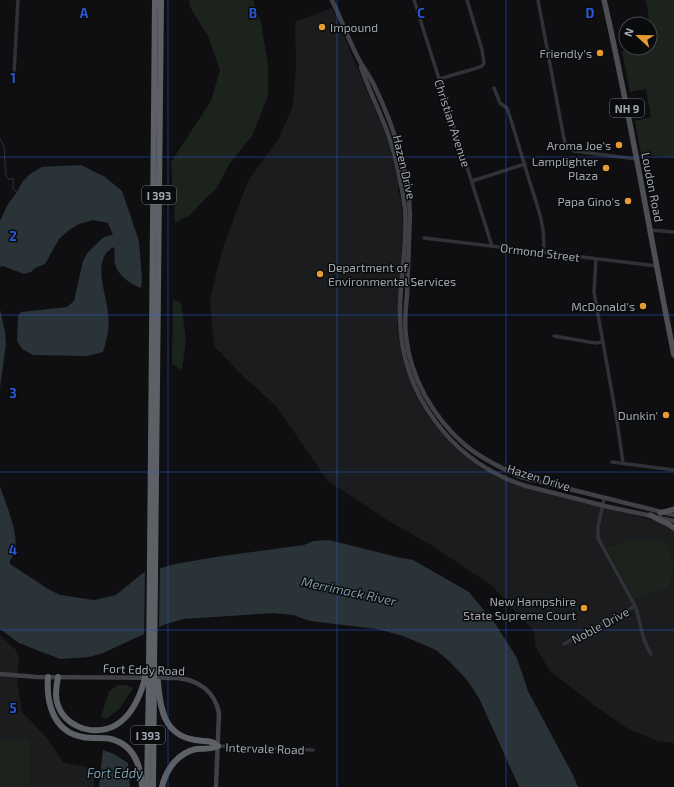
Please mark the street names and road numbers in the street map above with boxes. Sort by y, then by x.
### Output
street label: Christian Avenue [432,77,474,169]
road number: NH 9 [610,99,644,117]
street label: Hazen Drive [391,134,419,200]
street label: Loudon Road [639,151,667,223]
road number: I 393 [142,186,176,204]
street label: Ormond Street [499,240,581,264]
street label: Hazen Drive [506,461,572,493]
street label: Noble Drive [569,604,631,646]
street label: Fort Eddy Road [103,661,185,677]
road number: I 393 [131,726,165,744]
street label: Intervale Road [225,740,305,756]

